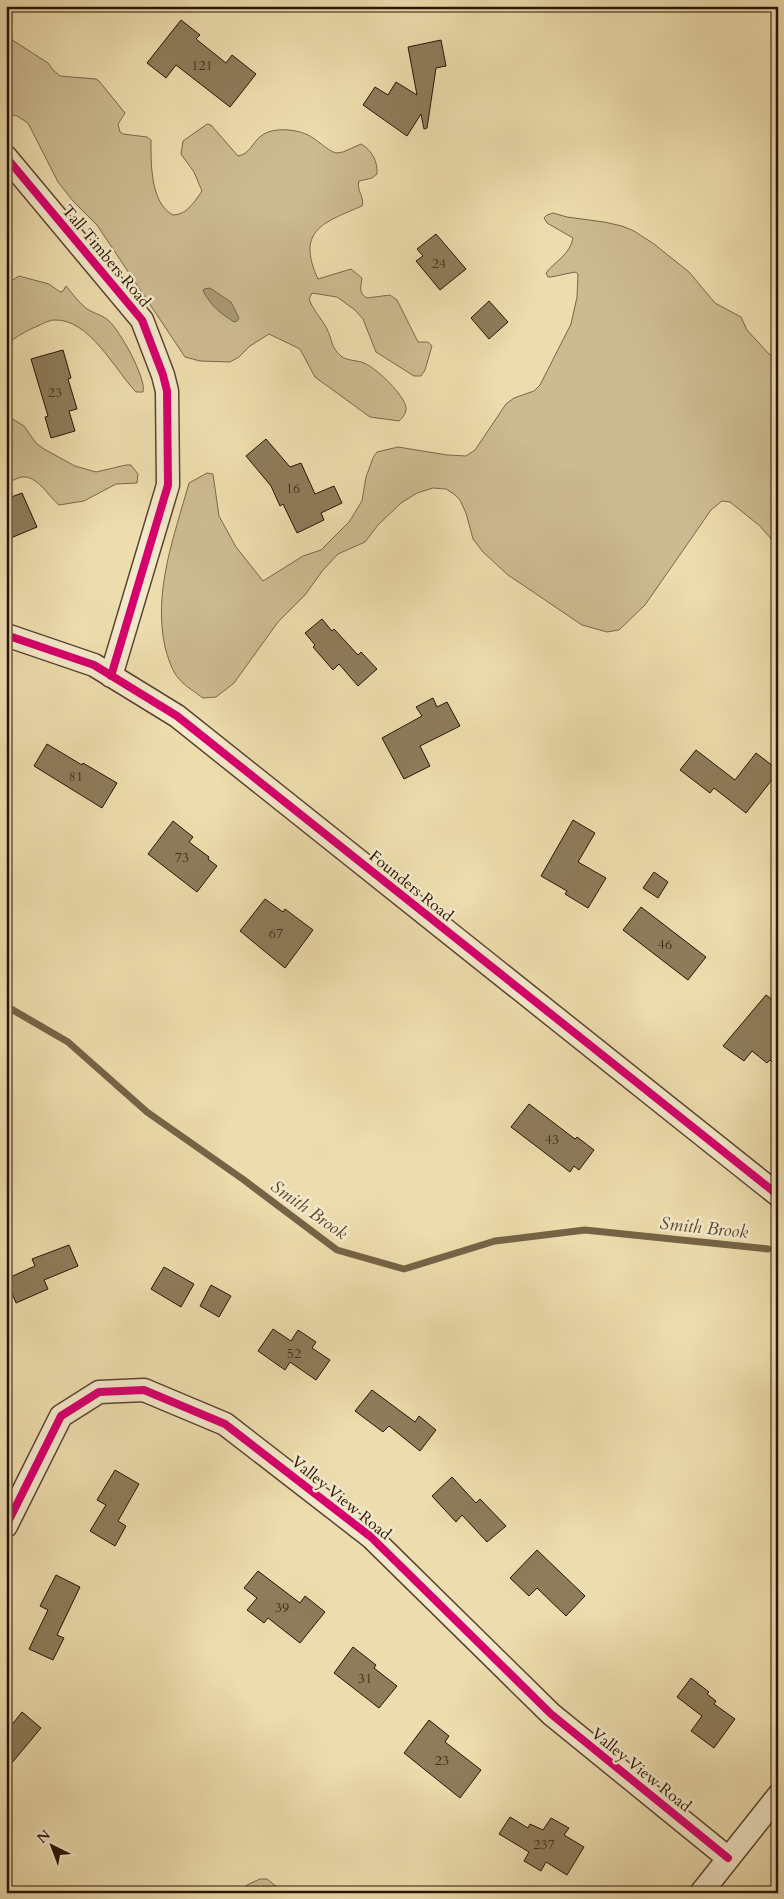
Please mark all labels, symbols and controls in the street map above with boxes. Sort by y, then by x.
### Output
house number: 121 [191,56,213,75]
street label: Tall Timbers Road [57,200,156,312]
house number: 24 [432,254,446,273]
house number: 23 [48,383,62,402]
house number: 16 [286,479,300,498]
house number: 81 [69,767,83,786]
street label: Founders Road [364,845,458,927]
house number: 73 [175,848,189,867]
house number: 67 [269,924,283,943]
house number: 46 [658,935,672,954]
house number: 43 [545,1130,559,1149]
water label: Smith Brook [265,1174,353,1246]
water label: Smith Brook [658,1211,750,1245]
house number: 52 [287,1344,301,1363]
street label: Valley View Road [286,1451,396,1545]
house number: 39 [275,1598,289,1617]
house number: 31 [358,1669,372,1688]
street label: Valley View Road [586,1723,696,1817]
house number: 23 [435,1751,449,1770]
north arrow [28,1822,78,1872]
text: N [33,1826,55,1848]
house number: 237 [533,1835,555,1854]

